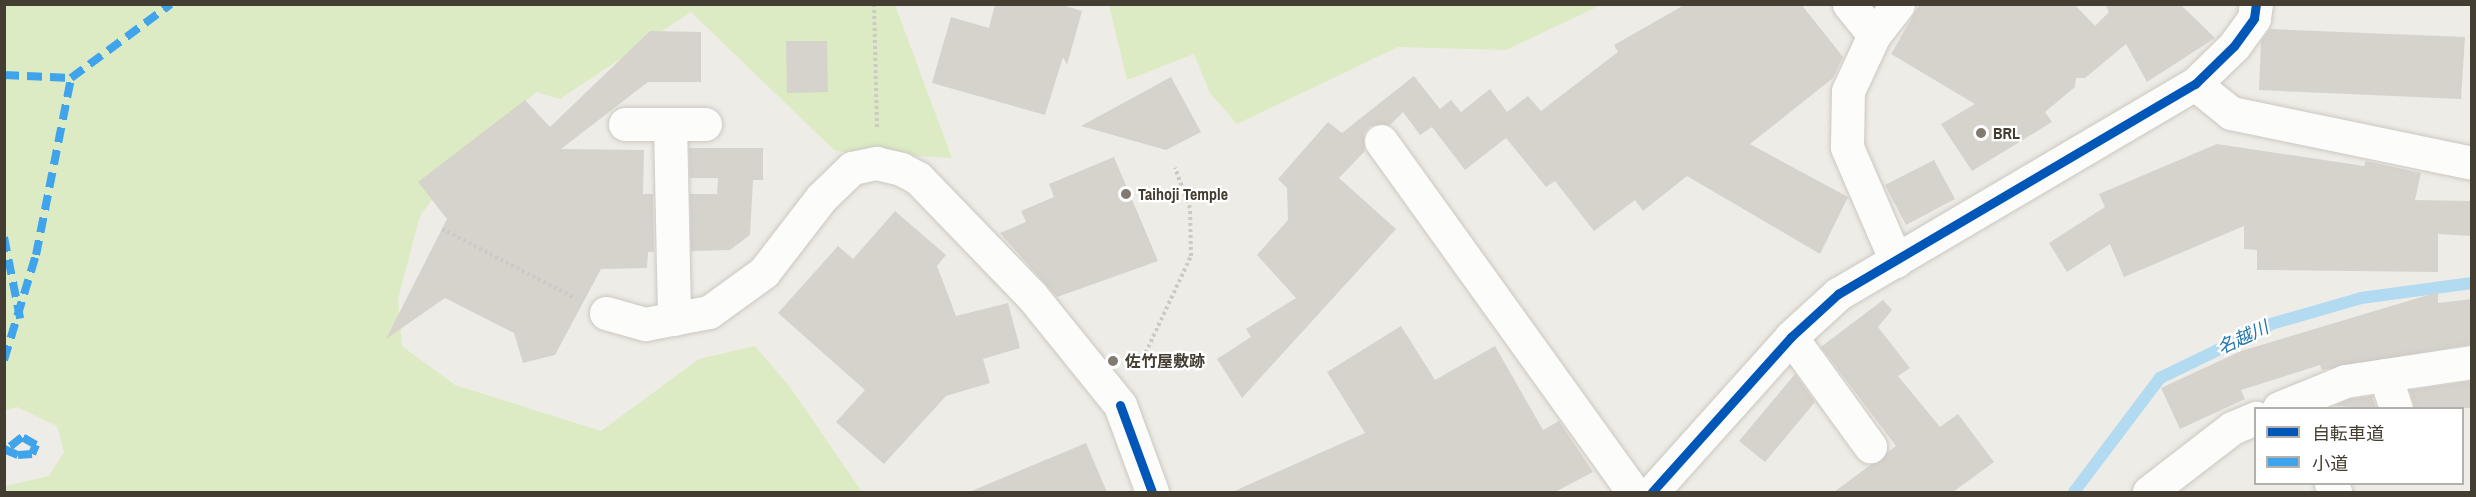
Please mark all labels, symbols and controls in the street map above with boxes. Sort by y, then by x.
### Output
place label: BRL [1993,123,2020,143]
marker: BRL [1974,126,1988,140]
place label: Taihoji Temple [1138,184,1228,204]
marker: Taihoji Temple [1119,187,1133,201]
water label: 名越川 [2214,317,2272,359]
place label: 佐竹屋敷跡 [1125,351,1205,371]
marker: 佐竹屋敷跡 [1106,354,1120,368]
legend [2254,407,2464,485]
text: 自転車道 [2312,421,2384,446]
text: 小道 [2312,451,2348,476]

